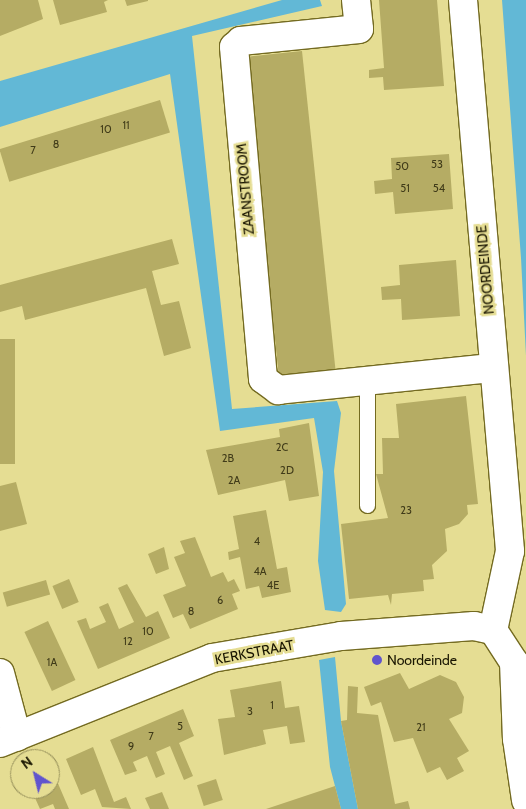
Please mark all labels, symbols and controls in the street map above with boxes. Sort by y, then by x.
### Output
house number: 11 [122,118,130,132]
house number: 10 [100,122,112,136]
house number: 8 [53,137,59,151]
house number: 7 [30,143,36,157]
street label: ZAANSTROOM [233,143,257,235]
house number: 53 [431,157,443,171]
house number: 50 [395,159,409,173]
house number: 51 [400,181,410,195]
house number: 54 [433,181,445,195]
street label: NOORDEINDE [473,225,497,315]
house number: 2C [276,440,288,454]
house number: 2B [222,451,234,465]
house number: 2D [280,463,294,477]
house number: 2A [228,473,240,487]
house number: 23 [400,503,412,517]
house number: 4 [254,534,260,548]
house number: 4A [253,564,267,578]
house number: 4E [267,578,279,592]
house number: 6 [217,593,223,607]
house number: 8 [188,604,194,618]
house number: 10 [142,624,154,638]
house number: 12 [123,634,133,648]
street label: KERKSTRAAT [213,636,295,668]
place label: Noordeinde [387,652,457,668]
marker: Noordeinde [371,654,383,666]
house number: 1A [47,655,57,669]
house number: 1 [270,698,274,712]
house number: 3 [247,704,253,718]
house number: 5 [177,719,183,733]
house number: 21 [416,720,426,734]
house number: 7 [148,729,154,743]
house number: 9 [128,739,134,753]
north arrow [10,749,60,799]
text: N [17,752,36,773]

